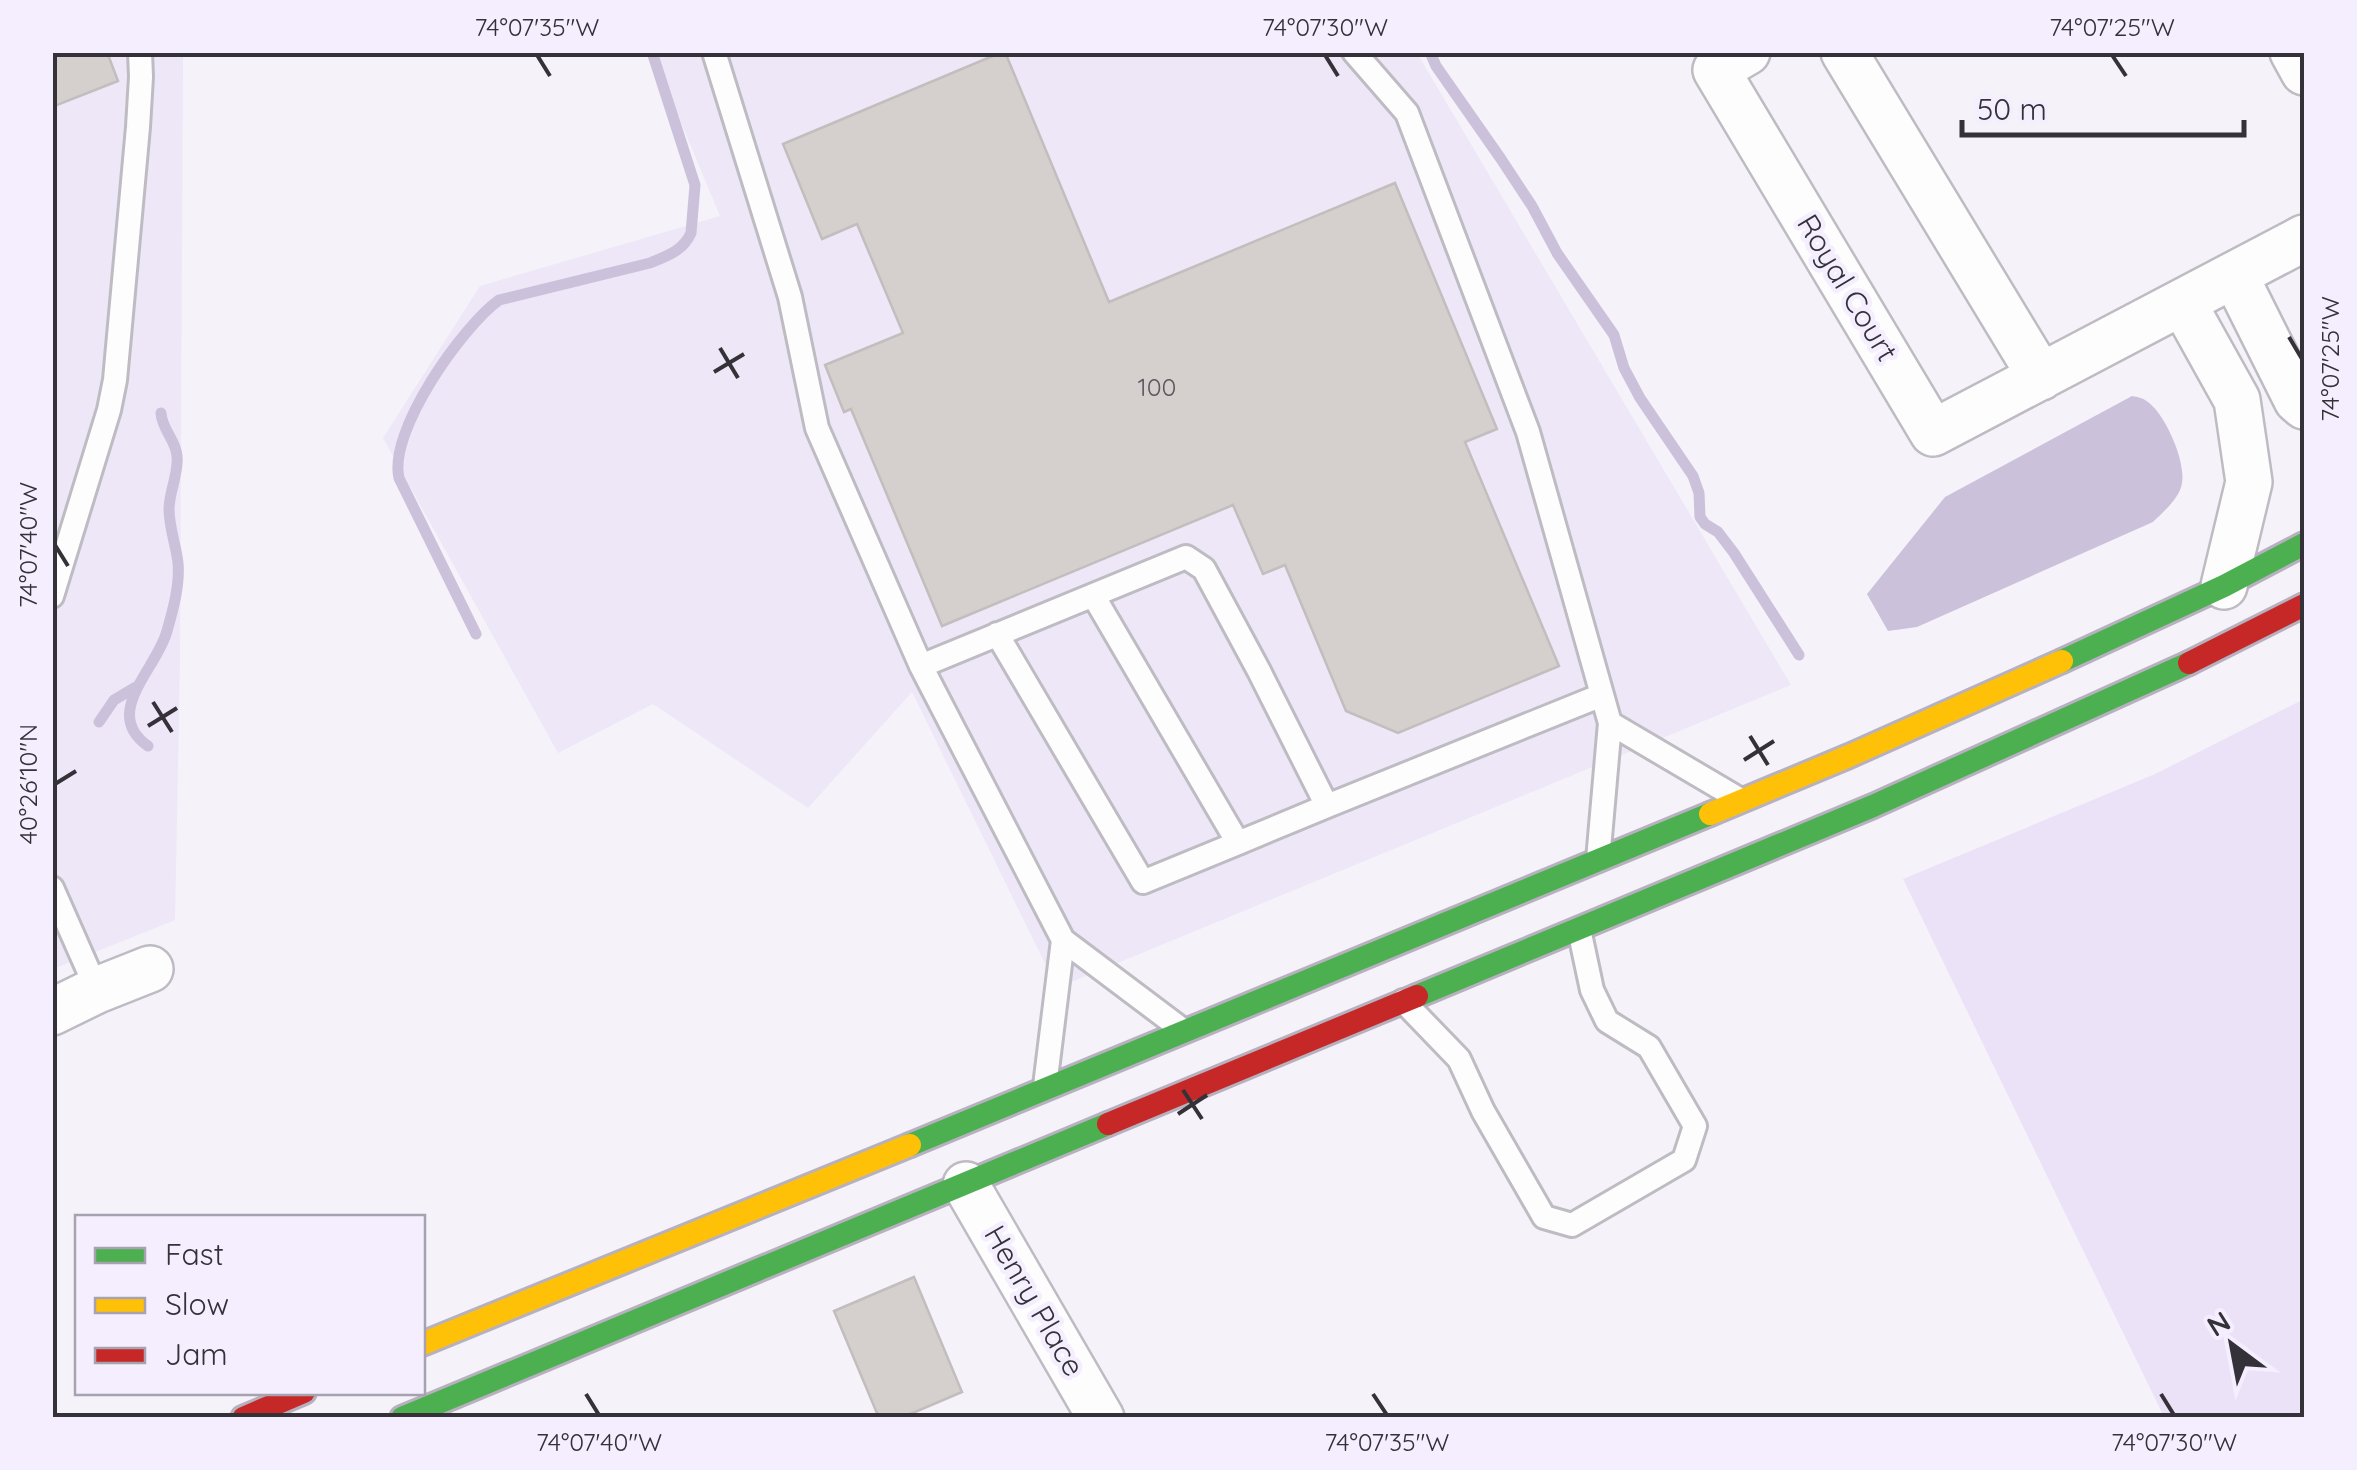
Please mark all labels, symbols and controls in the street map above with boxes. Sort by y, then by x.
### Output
text: 74°07'35"W [475,11,599,42]
text: 74°07'30"W [1262,11,1388,42]
text: 74°07'25"W [2049,11,2175,42]
scale bar [1962,75,2244,137]
text: 50 m [1977,90,2047,128]
street label: Royal Court [1789,207,1907,368]
text: 74°07'25"W [2314,296,2345,422]
house number: 100 [1137,371,1177,402]
text: 74°07'40"W [12,482,43,608]
text: 40°26'10"N [12,724,43,844]
legend [75,1215,425,1395]
street label: Henry Place [976,1218,1093,1383]
text: Fast [165,1235,224,1273]
text: Slow [165,1285,229,1323]
north arrow [2182,1295,2282,1395]
text: N [2200,1303,2236,1344]
text: Jam [165,1335,228,1373]
text: 74°07'40"W [536,1426,662,1457]
text: 74°07'35"W [1325,1426,1449,1457]
text: 74°07'30"W [2111,1426,2237,1457]

